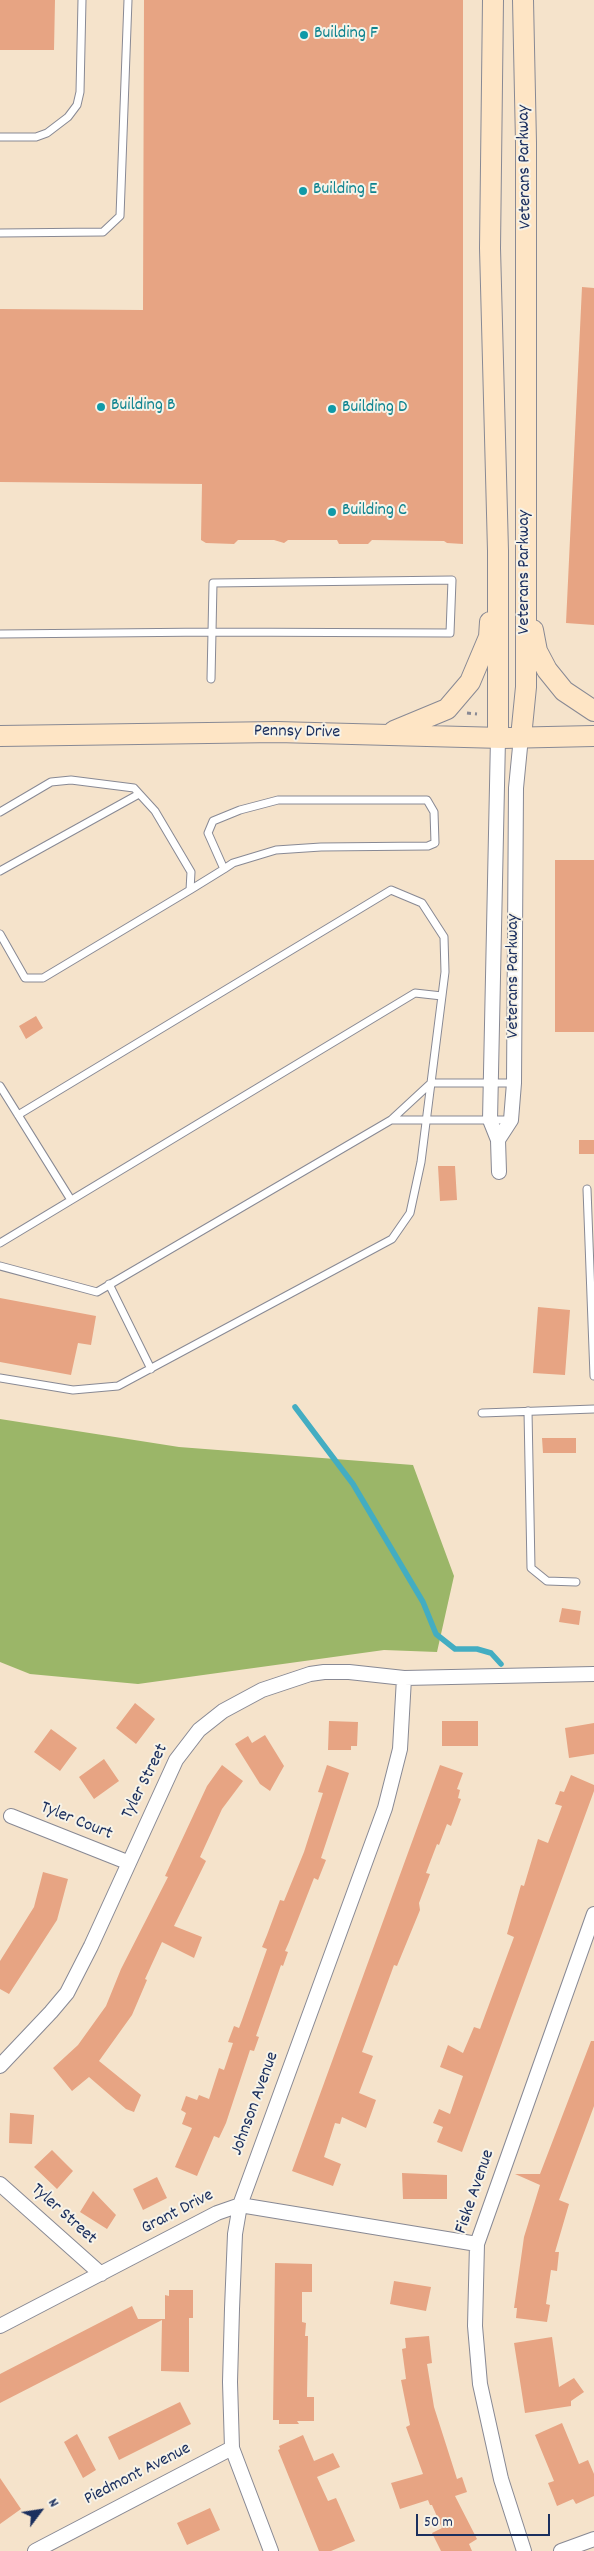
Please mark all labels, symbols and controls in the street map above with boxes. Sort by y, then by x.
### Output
place label: Building F [314,24,378,46]
marker: Building F [298,29,310,41]
street label: Veterans Parkway [514,105,538,229]
place label: Building E [313,180,377,202]
marker: Building E [297,185,309,197]
place label: Building B [111,396,175,418]
place label: Building D [342,398,407,420]
marker: Building B [95,401,107,413]
marker: Building D [326,403,338,415]
place label: Building C [342,501,407,523]
marker: Building C [326,506,338,518]
street label: Veterans Parkway [515,510,537,634]
street label: Pennsy Drive [254,721,340,745]
street label: Veterans Parkway [504,914,526,1038]
street label: Tyler Street [118,1741,174,1823]
street label: Tyler Court [37,1798,115,1846]
street label: Johnson Avenue [227,2049,285,2159]
street label: Fiske Avenue [452,2147,500,2237]
street label: Tyler Street [26,2180,100,2250]
street label: Grant Drive [138,2186,218,2240]
street label: Piedmont Avenue [81,2439,195,2511]
north arrow [15,2486,65,2536]
text: N [42,2495,63,2511]
scale bar [419,2504,553,2536]
text: 50 m [424,2512,453,2534]

